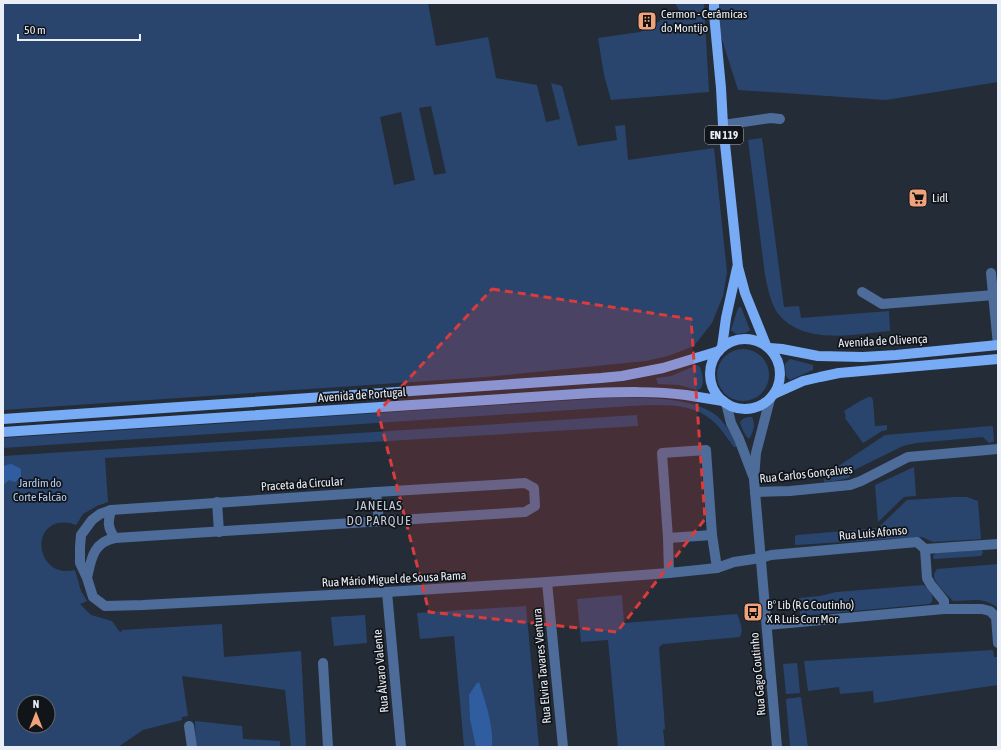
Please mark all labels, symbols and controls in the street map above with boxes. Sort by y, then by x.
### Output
place label: Cermon - Cerâmicas do Montijo [661,7,747,35]
building icon: Cermon - Cerâmicas do Montijo [636,10,658,32]
scale bar [18,16,140,42]
text: 50 m [24,23,46,37]
road number: EN 119 [705,126,743,144]
supermarket icon: Lidl [907,187,929,209]
place label: Lidl [932,191,949,205]
street label: Avenida de Olivença [838,332,928,350]
street label: Avenida de Portugal [318,385,407,405]
street label: Rua Carlos Gonçalves [759,462,853,486]
street label: Praceta da Circular [260,474,344,494]
park label: Jardim do Corte Falcão [13,476,67,504]
district label: JANELAS DO PARQUE [346,498,412,528]
street label: Rua Luís Afonso [838,523,908,543]
street label: Rua Mário Miguel de Sousa Rama [321,568,467,590]
place label: Bº Lib (R G Coutinho) X R Luis Corr Mor [767,598,854,626]
bus stop icon: Bº Lib (R G Coutinho) X R Luis Corr Mor [742,601,764,623]
street label: Rua Elvira Tavares Ventura [530,608,554,724]
street label: Rua Álvaro Valente [370,629,392,713]
street label: Rua Gago Coutinho [747,631,769,716]
north arrow [16,694,56,734]
text: N [33,698,39,710]

